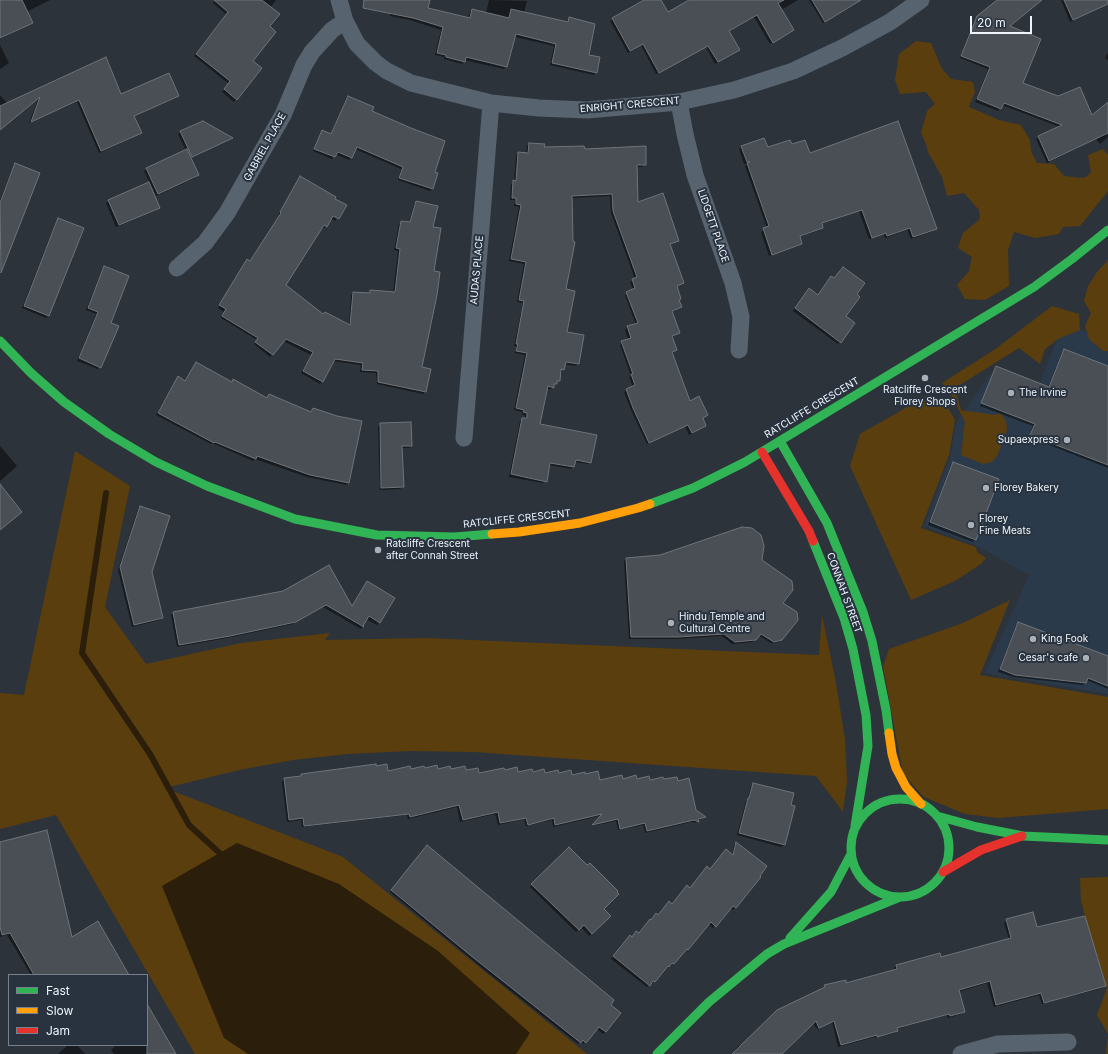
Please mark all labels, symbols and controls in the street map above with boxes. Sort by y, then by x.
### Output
scale bar [972,8,1034,34]
text: 20 m [977,15,1006,30]
street label: ENRIGHT CRESCENT [580,95,680,115]
street label: GABRIEL PLACE [241,111,289,183]
street label: LIDGETT PLACE [695,188,731,264]
street label: AUDAS PLACE [468,235,486,305]
marker: Ratcliffe Crescent Florey Shops [920,373,930,383]
street label: RATCLIFFE CRESCENT [762,375,862,441]
place label: Ratcliffe Crescent Florey Shops [883,384,967,408]
place label: The Irvine [1019,387,1066,399]
marker: The Irvine [1006,388,1016,398]
place label: Supaexpress [998,434,1059,446]
marker: Supaexpress [1062,435,1072,445]
place label: Florey Bakery [994,482,1059,494]
marker: Florey Bakery [981,483,991,493]
street label: RATCLIFFE CRESCENT [462,507,572,531]
place label: Florey Fine Meats [979,513,1031,536]
marker: Florey Fine Meats [966,520,976,530]
place label: Ratcliffe Crescent after Connah Street [386,538,478,562]
marker: Ratcliffe Crescent after Connah Street [373,545,383,555]
street label: CONNAH STREET [824,551,864,635]
place label: Hindu Temple and Cultural Centre [679,611,765,634]
marker: Hindu Temple and Cultural Centre [666,618,676,628]
place label: King Fook [1041,633,1088,645]
marker: King Fook [1028,634,1038,644]
place label: Cesar's cafe [1018,652,1078,664]
marker: Cesar's cafe [1081,653,1091,663]
legend [8,974,148,1046]
text: Fast [46,983,70,998]
text: Slow [46,1003,73,1018]
text: Jam [46,1023,70,1038]

